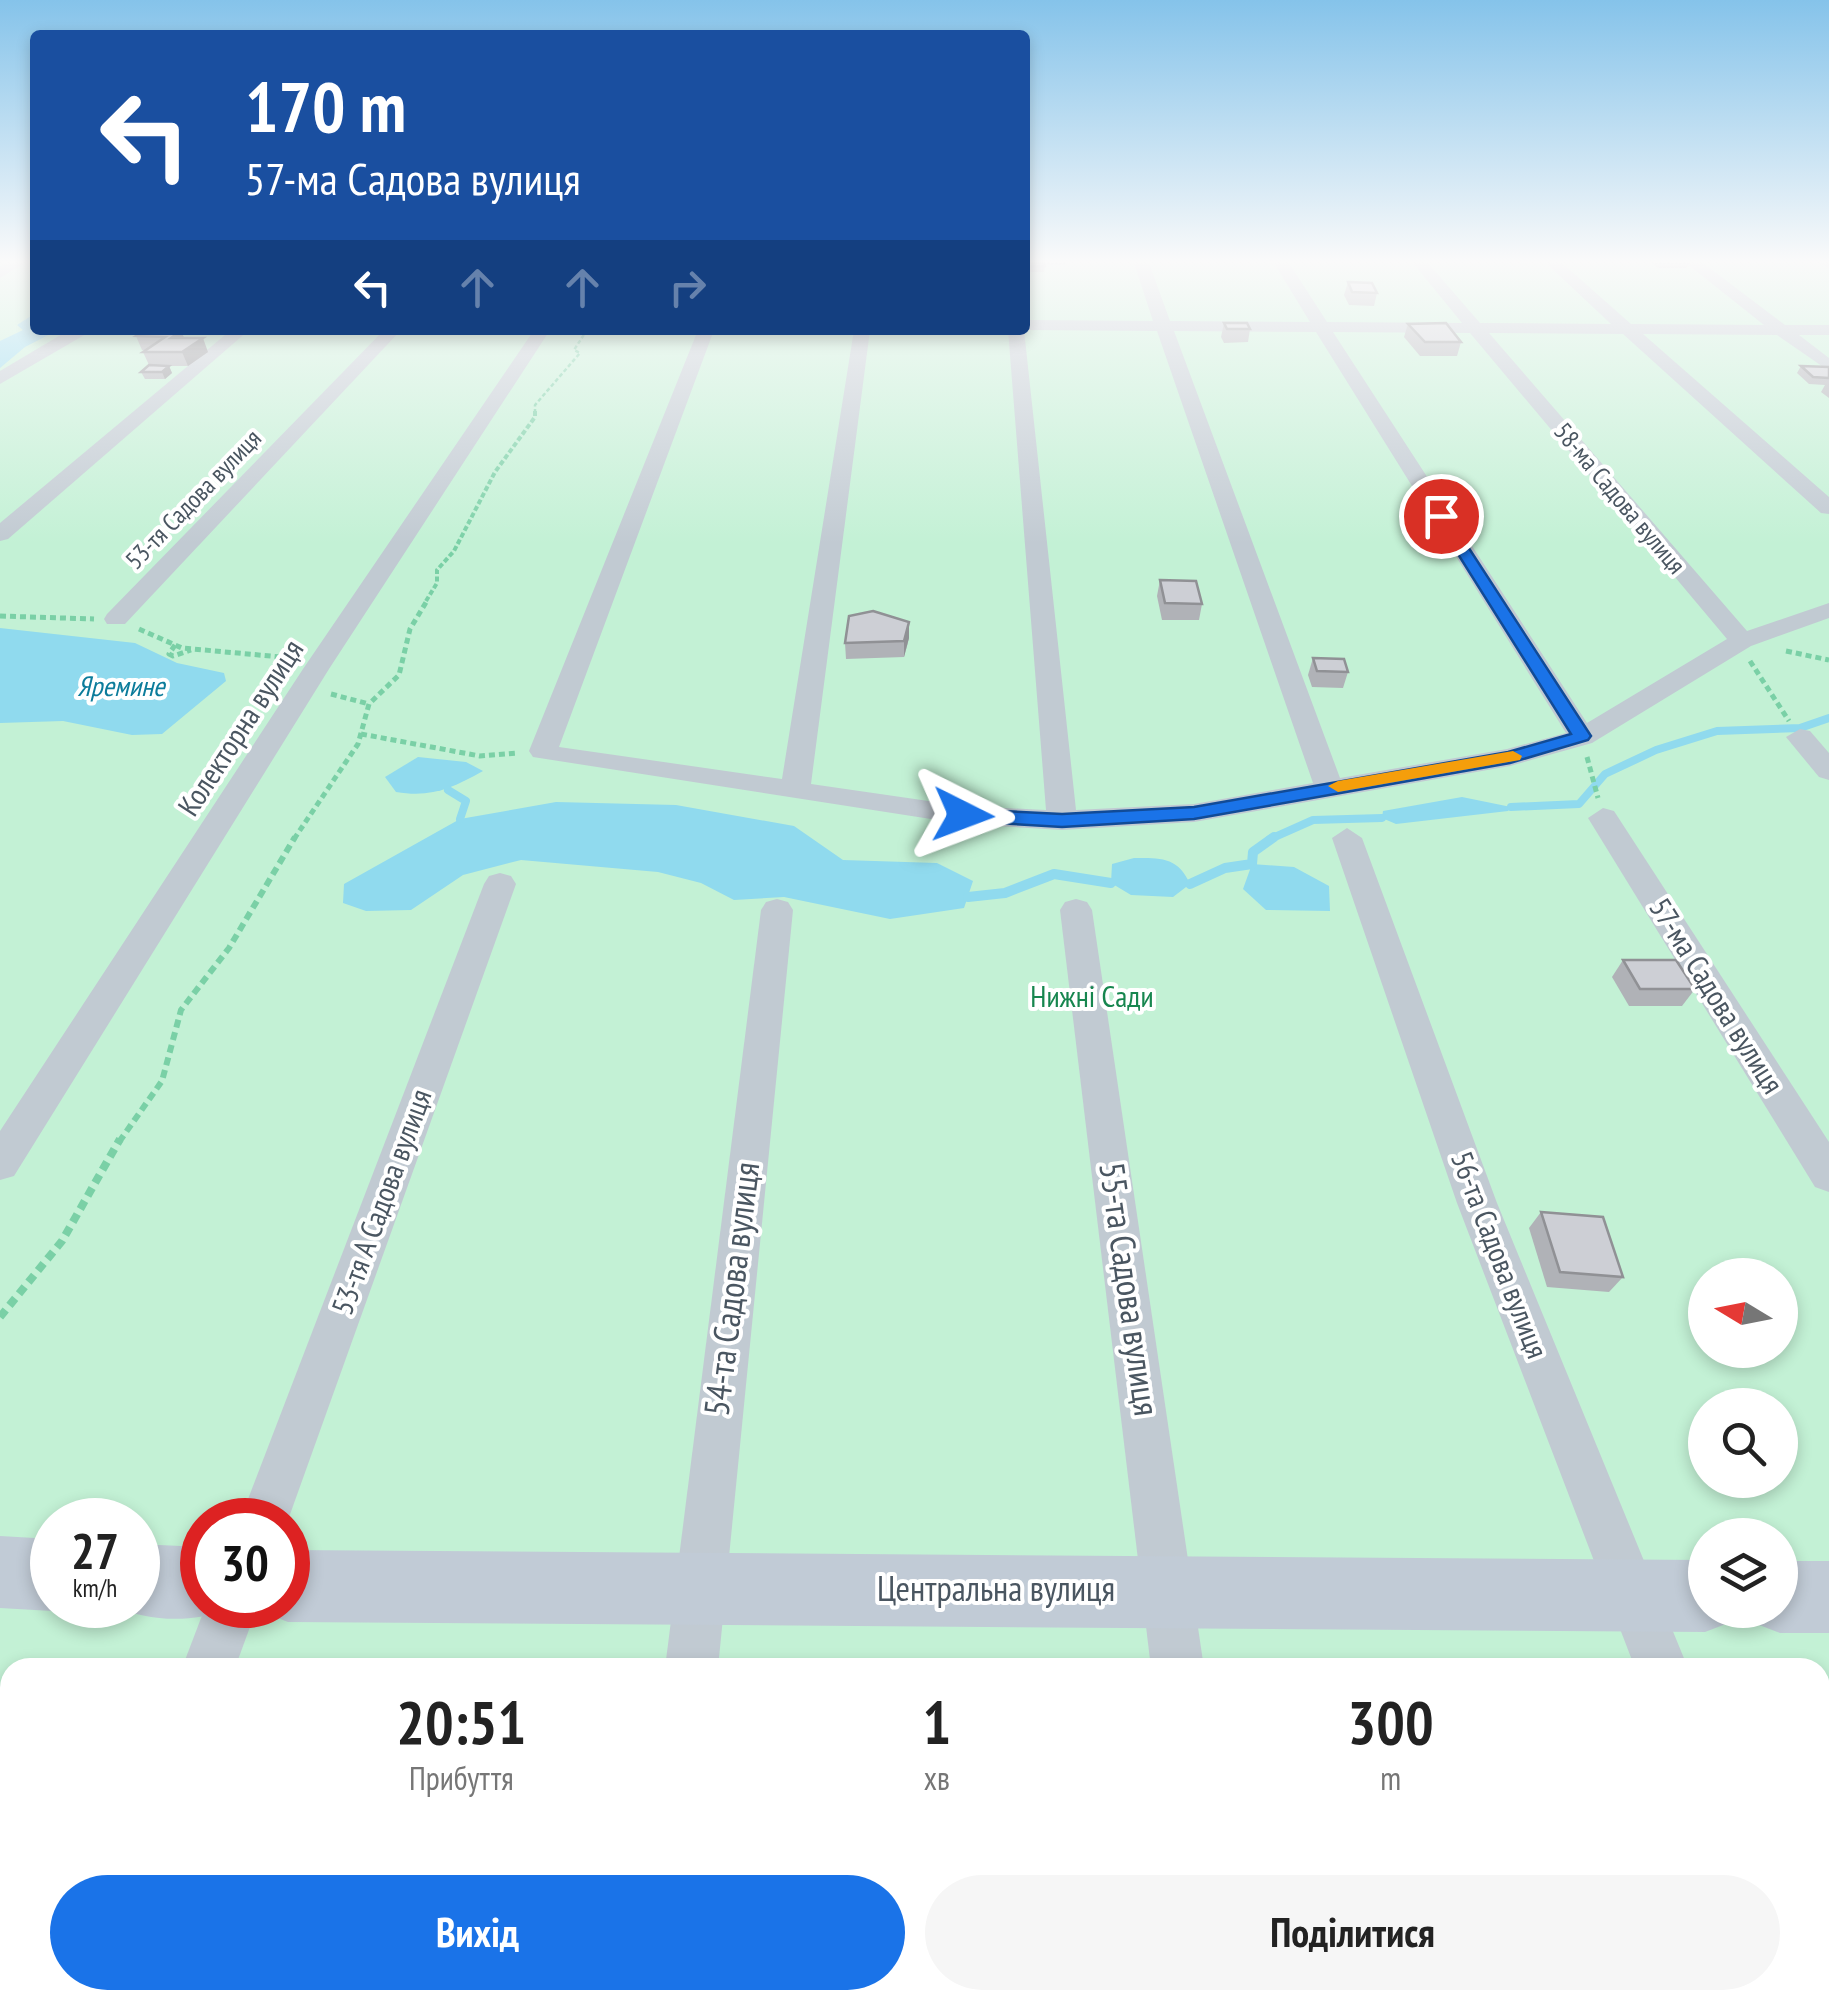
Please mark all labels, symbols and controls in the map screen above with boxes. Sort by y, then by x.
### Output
text: 170 m [245,61,406,151]
icon: left [80,70,210,200]
text: 57-ма Садова вулиця [245,149,581,207]
icon: left [345,260,400,315]
icon: ahead [450,260,505,315]
icon: ahead [555,260,610,315]
icon: right [660,260,715,315]
street label: 58-ма Садова вулиця [1547,416,1693,580]
street label: 53-тя Садова вулиця [118,422,268,576]
pin [1399,474,1484,559]
icon: arrive [1414,489,1469,544]
street label: Колекторна вулиця [168,632,311,823]
water label: Яремине [77,667,167,704]
position arrow [911,763,1015,867]
street label: 57-ма Садова вулиця [1641,890,1793,1100]
park label: Нижні Сади [1030,976,1154,1015]
street label: 53-тя А Садова вулиця [322,1083,439,1320]
street label: 56-та Садова вулиця [1443,1145,1558,1364]
street label: 54-та Садова вулиця [693,1159,769,1418]
street label: 55-та Садова вулиця [1089,1159,1171,1418]
north arrow [1688,1258,1798,1368]
map controls [1688,1258,1798,1628]
button: search [1688,1388,1798,1498]
speed limit sign: 30 [180,1498,310,1628]
text: 27 [71,1518,119,1583]
button: layers [1688,1518,1798,1628]
street label: Центральна вулиця [877,1565,1115,1611]
text: km/h [73,1572,117,1604]
text: 20:51 [396,1683,526,1761]
text: 1 [923,1683,951,1761]
text: 300 [1348,1683,1434,1761]
text: Прибуття [409,1757,514,1799]
text: хв [924,1757,950,1799]
text: m [1380,1757,1401,1799]
button: Вихід [50,1875,905,1990]
button: Поділитися [925,1875,1780,1990]

